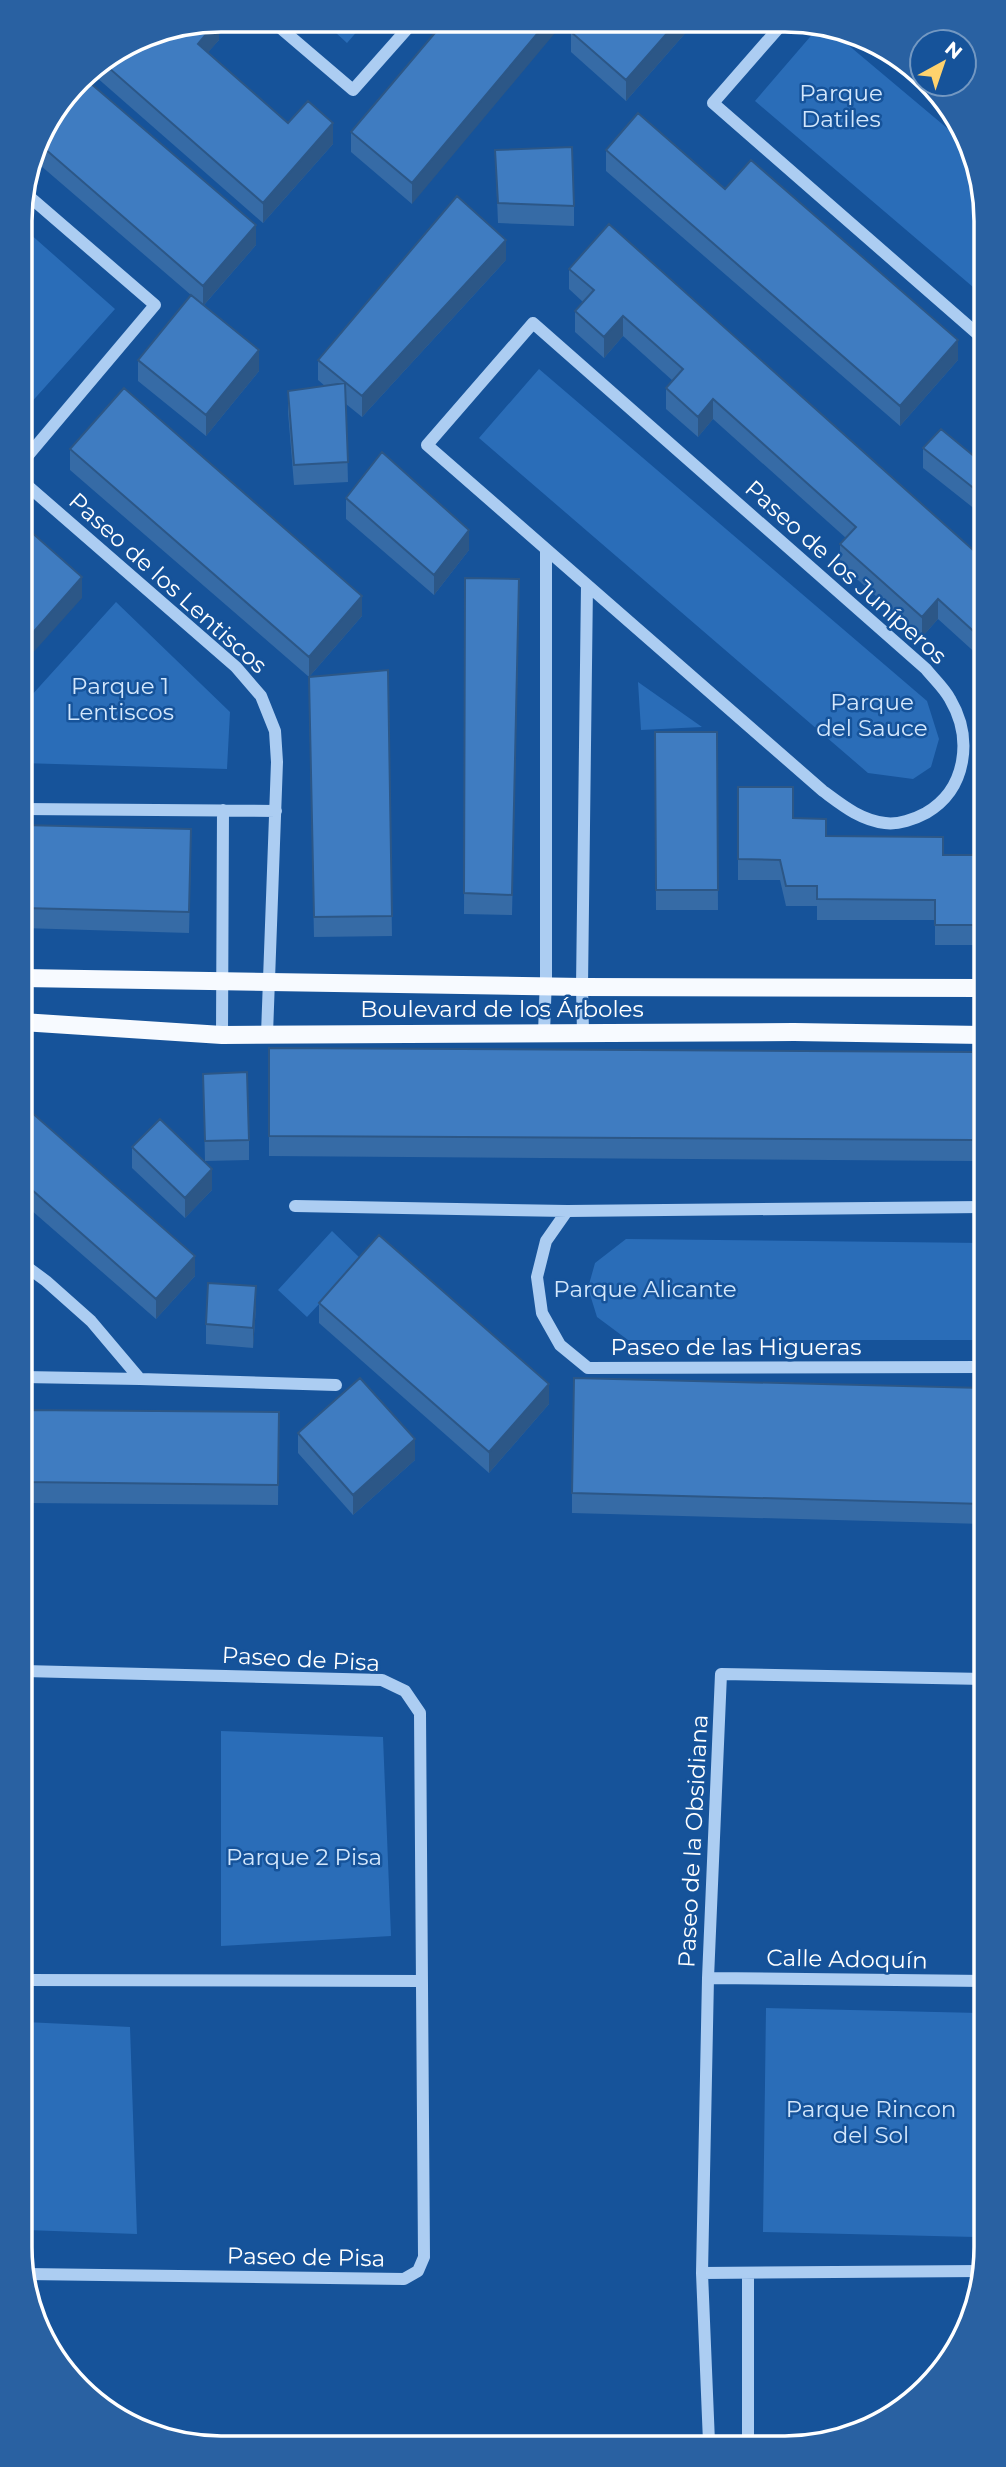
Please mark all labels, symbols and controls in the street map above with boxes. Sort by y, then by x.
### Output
north arrow [908,28,978,98]
text: N [940,37,967,64]
park label: Parque Datiles [799,79,883,133]
street label: Paseo de los Juníperos [739,474,953,670]
street label: Paseo de los Lentiscos [63,487,273,679]
park label: Parque 1 Lentiscos [66,672,174,726]
park label: Parque del Sauce [816,688,928,742]
street label: Boulevard de los Árboles [360,995,644,1023]
park label: Parque Alicante [553,1275,737,1303]
street label: Paseo de las Higueras [611,1333,861,1361]
street label: Paseo de Pisa [221,1641,381,1677]
street label: Paseo de la Obsidiana [672,1714,714,1968]
park label: Parque 2 Pisa [226,1843,382,1871]
street label: Calle Adoquín [766,1944,928,1974]
park label: Parque Rincon del Sol [786,2095,956,2149]
street label: Paseo de Pisa [227,2242,385,2272]

